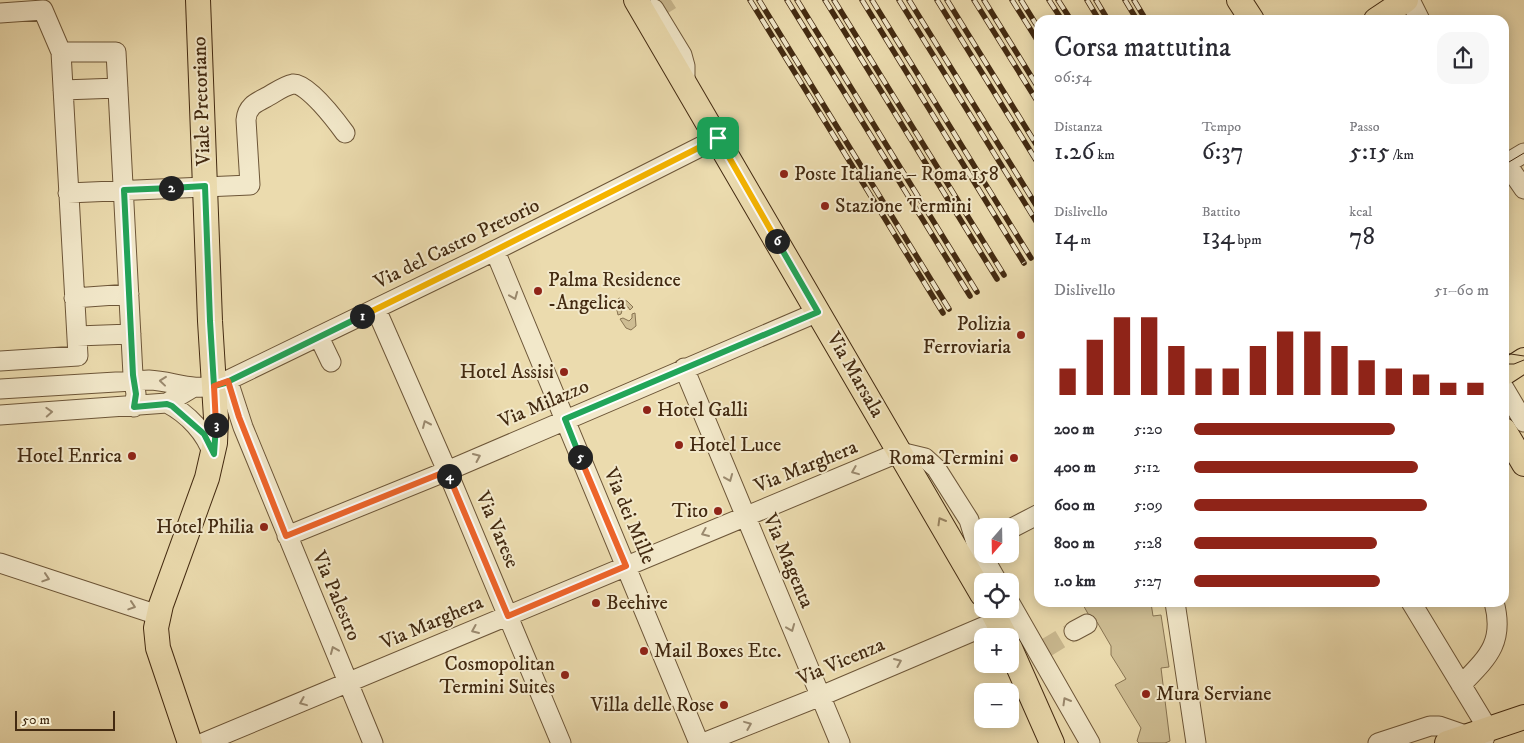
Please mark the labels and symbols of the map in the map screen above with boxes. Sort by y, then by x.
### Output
street label: Viale Pretoriano [187,36,217,167]
pin [697,117,739,159]
place label: Poste Italiane – Roma 158 [794,162,999,187]
marker: Poste Italiane – Roma 158 [778,168,790,180]
pin: 2 [158,176,184,200]
street label: Via del Castro Pretorio [369,193,544,295]
place label: Stazione Termini [835,194,972,219]
marker: Stazione Termini [819,200,831,212]
pin: 6 [764,228,790,254]
place label: Palma Residence -Angelica [548,268,681,316]
marker: Palma Residence -Angelica [532,285,544,297]
one-way arrow [508,291,518,300]
pin: 1 [350,304,374,328]
place label: Polizia Ferroviaria [923,312,1012,360]
street label: Via Marsala [820,327,890,423]
marker: Polizia Ferroviaria [1015,329,1027,341]
place label: Hotel Assisi [460,360,554,385]
marker: Hotel Assisi [558,366,570,378]
street label: Via Milazzo [494,374,593,435]
one-way arrow [159,376,167,387]
place label: Hotel Galli [657,398,748,423]
marker: Hotel Galli [641,404,653,416]
one-way arrow [45,406,53,417]
pin: 3 [204,412,228,438]
one-way arrow [422,420,433,429]
place label: Hotel Luce [689,433,781,458]
street label: Via Marghera [750,435,862,499]
marker: Hotel Luce [673,439,685,451]
place label: Hotel Enrica [16,444,122,469]
pin: 5 [568,444,592,470]
place label: Roma Termini [889,446,1004,471]
marker: Hotel Enrica [126,450,138,462]
marker: Roma Termini [1008,452,1020,464]
one-way arrow [472,453,481,464]
street label: Via dei Mille [597,463,660,568]
pin: 4 [436,464,462,488]
one-way arrow [851,465,860,475]
one-way arrow [722,473,733,482]
street label: Via Varese [469,487,524,572]
place label: Tito [672,499,708,524]
marker: Tito [712,505,724,517]
street label: Via Magenta [756,509,819,613]
place label: Hotel Philia [156,515,255,540]
one-way arrow [937,518,947,527]
north arrow [974,518,1019,562]
marker: Hotel Philia [258,521,270,533]
one-way arrow [701,527,710,537]
street label: Via Palestro [306,546,366,645]
one-way arrow [42,572,50,582]
street label: Via Marghera [376,590,488,656]
place label: Beehive [606,591,668,616]
marker: Beehive [590,597,602,609]
one-way arrow [127,601,136,611]
one-way arrow [785,623,796,632]
one-way arrow [471,624,479,634]
street label: Via Vicenza [793,632,889,692]
place label: Mail Boxes Etc. [654,639,782,664]
marker: Mail Boxes Etc. [638,645,650,657]
one-way arrow [330,646,340,655]
place label: Cosmopolitan Termini Suites [439,652,556,700]
one-way arrow [893,658,902,669]
marker: Cosmopolitan Termini Suites [559,669,571,681]
place label: Mura Serviane [1156,682,1271,707]
marker: Mura Serviane [1140,688,1152,700]
place label: Villa delle Rose [590,693,714,718]
one-way arrow [299,695,308,706]
one-way arrow [1062,697,1072,706]
marker: Villa delle Rose [718,699,730,711]
scale bar [15,708,115,731]
one-way arrow [743,720,752,731]

